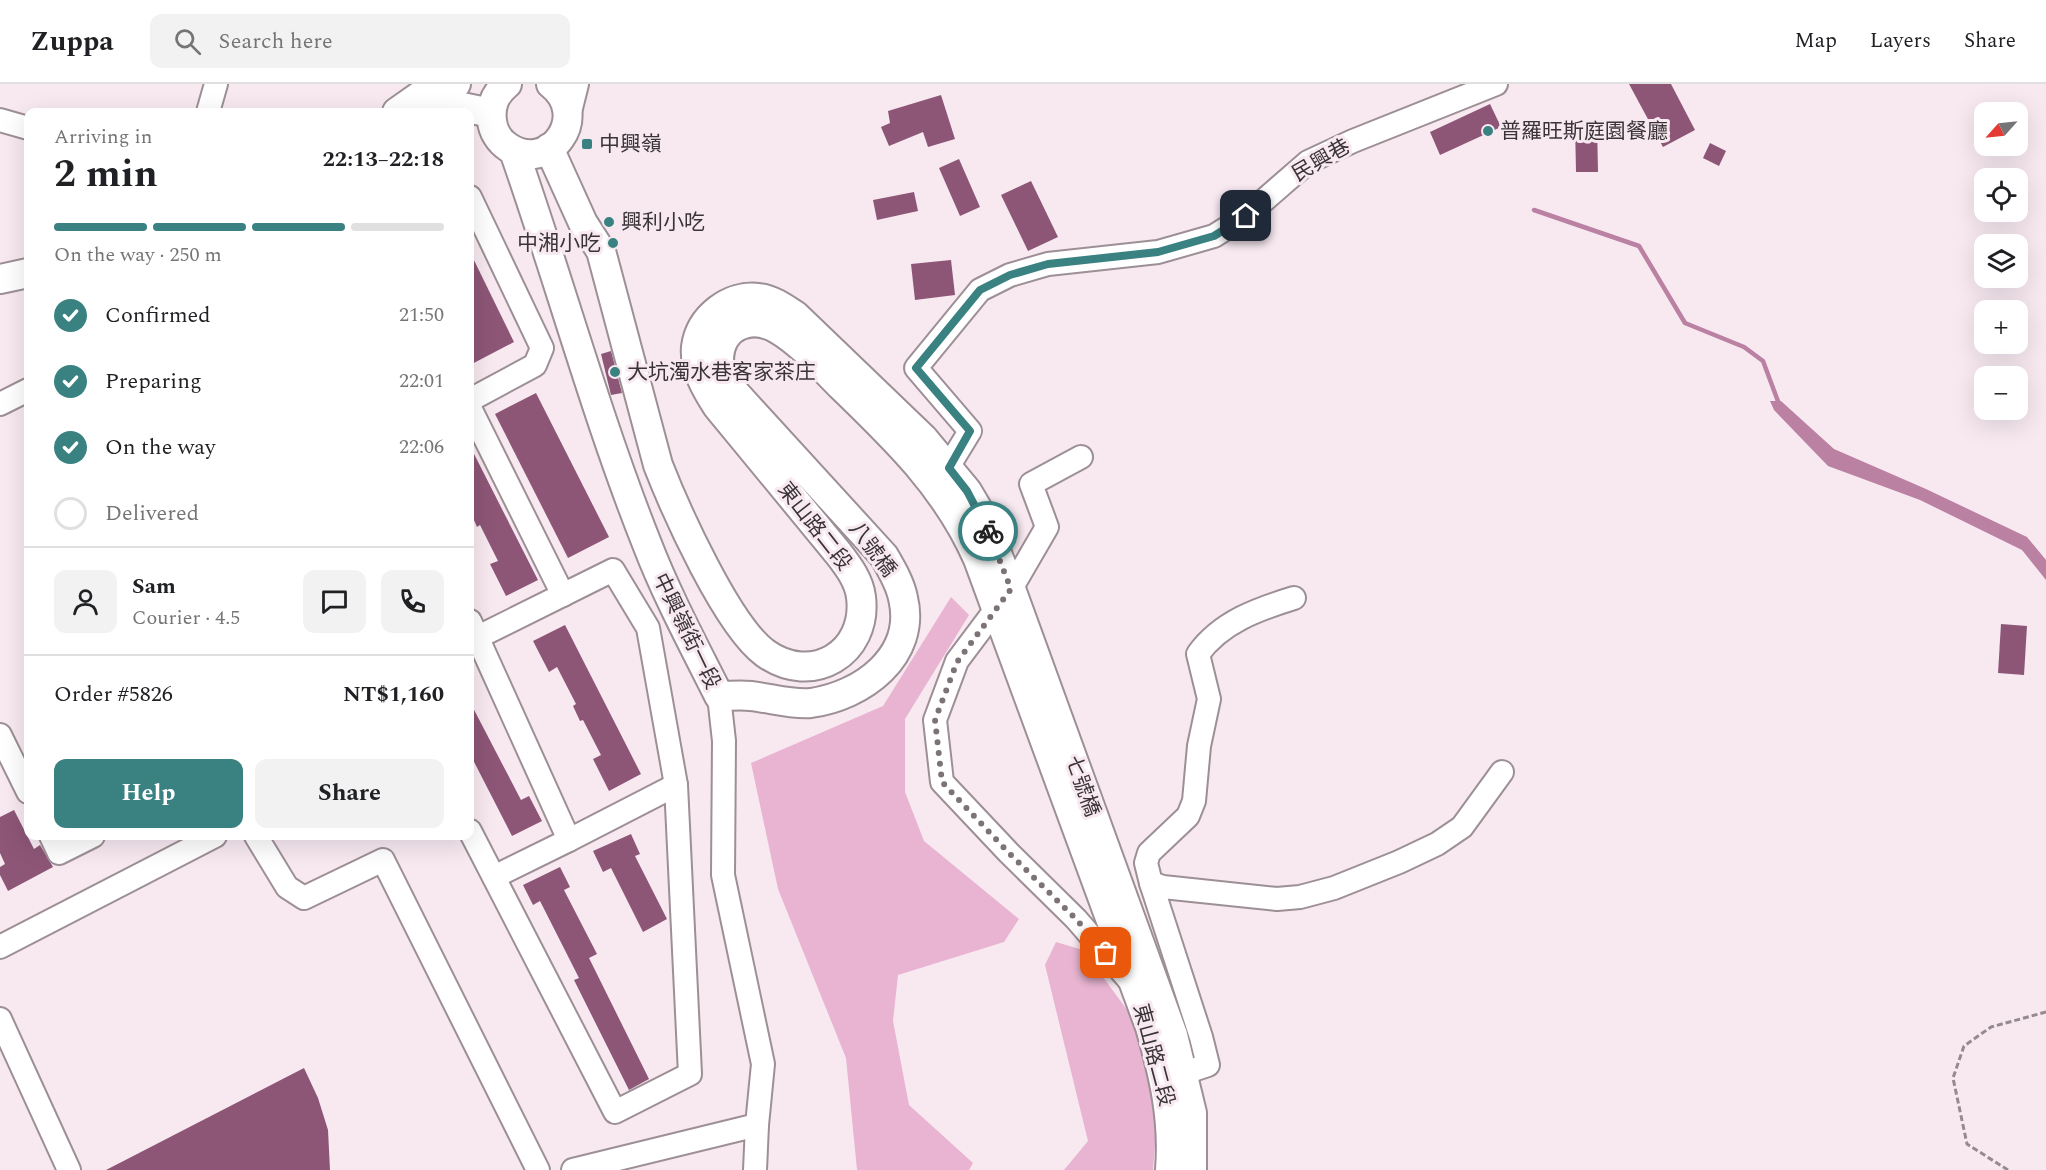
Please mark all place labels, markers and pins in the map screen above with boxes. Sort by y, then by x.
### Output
place label: 普羅旺斯庭園餐廳 [1500,116,1668,148]
marker: 普羅旺斯庭園餐廳 [1481,124,1495,138]
place label: 中興嶺 [599,129,662,161]
marker: 中興嶺 [580,137,594,151]
pin [1220,190,1271,241]
place label: 興利小吃 [621,207,705,239]
marker: 興利小吃 [602,215,616,229]
place label: 中湘小吃 [517,228,601,260]
marker: 中湘小吃 [606,236,620,250]
place label: 大坑濁水巷客家茶庄 [627,357,816,389]
marker: 大坑濁水巷客家茶庄 [608,365,622,379]
pin [1080,927,1131,978]

